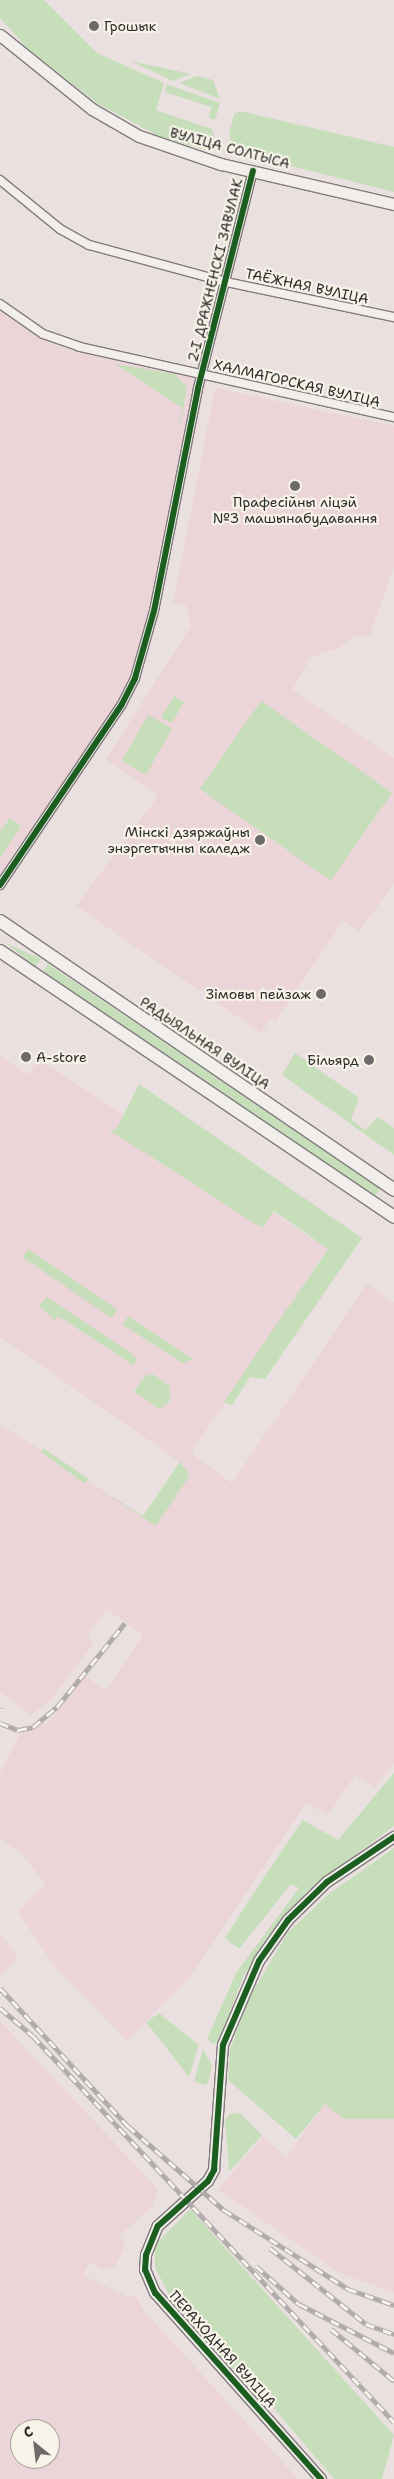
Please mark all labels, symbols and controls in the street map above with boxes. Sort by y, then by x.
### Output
place label: Грошык [104,18,156,34]
marker: Грошык [88,20,100,32]
street label: ВУЛІЦА СОЛТЫСА [168,124,292,172]
street label: 2-І ДРАЖНЕНСКІ ЗАВУЛАК [184,176,246,364]
street label: ТАЁЖНАЯ ВУЛІЦА [244,265,370,307]
street label: ХАЛМАГОРСКАЯ ВУЛІЦА [212,356,382,410]
marker: Прафесійны ліцэй №3 машынабудавання [289,480,301,492]
place label: Прафесійны ліцэй №3 машынабудавання [213,494,377,526]
place label: Мінскі дзяржаўны энэргетычны каледж [107,824,250,856]
marker: Мінскі дзяржаўны энэргетычны каледж [254,834,266,846]
place label: Зімовы пейзаж [206,986,311,1002]
marker: Зімовы пейзаж [315,988,327,1000]
street label: РАДЫЯЛЬНАЯ ВУЛІЦА [137,993,273,1093]
place label: А-store [36,1049,87,1065]
marker: А-store [20,1051,32,1063]
place label: Більярд [307,1052,359,1068]
marker: Більярд [363,1054,375,1066]
street label: ПЕРАХОДНАЯ ВУЛІЦА [166,2287,280,2411]
north arrow [10,2419,60,2469]
text: С [20,2422,36,2442]

